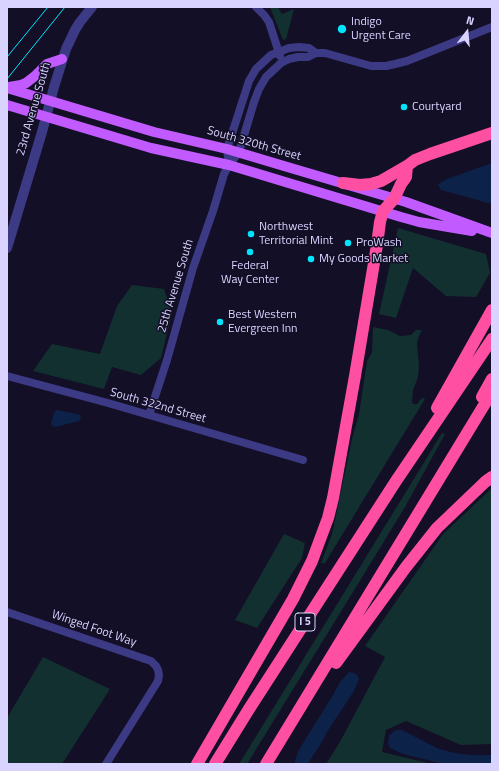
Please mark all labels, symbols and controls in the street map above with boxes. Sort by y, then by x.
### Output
north arrow [447,12,487,52]
text: N [464,12,476,29]
place label: Indigo Urgent Care [351,15,411,43]
marker: Indigo Urgent Care [336,23,348,35]
street label: 23rd Avenue South [14,61,54,157]
place label: Courtyard [412,100,462,114]
marker: Courtyard [399,102,409,112]
street label: South 320th Street [205,124,303,164]
place label: Northwest Territorial Mint [259,220,333,248]
marker: Northwest Territorial Mint [246,229,256,239]
place label: ProWash [356,236,402,250]
street label: 25th Avenue South [155,238,197,334]
marker: ProWash [343,238,353,248]
marker: Federal Way Center [245,247,255,257]
place label: My Goods Market [319,252,408,266]
marker: My Goods Market [306,254,316,264]
place label: Federal Way Center [221,259,279,287]
place label: Best Western Evergreen Inn [228,308,298,336]
marker: Best Western Evergreen Inn [215,317,225,327]
street label: South 322nd Street [108,385,208,427]
street label: Winged Foot Way [50,608,138,650]
road number: I 5 [295,613,315,631]

